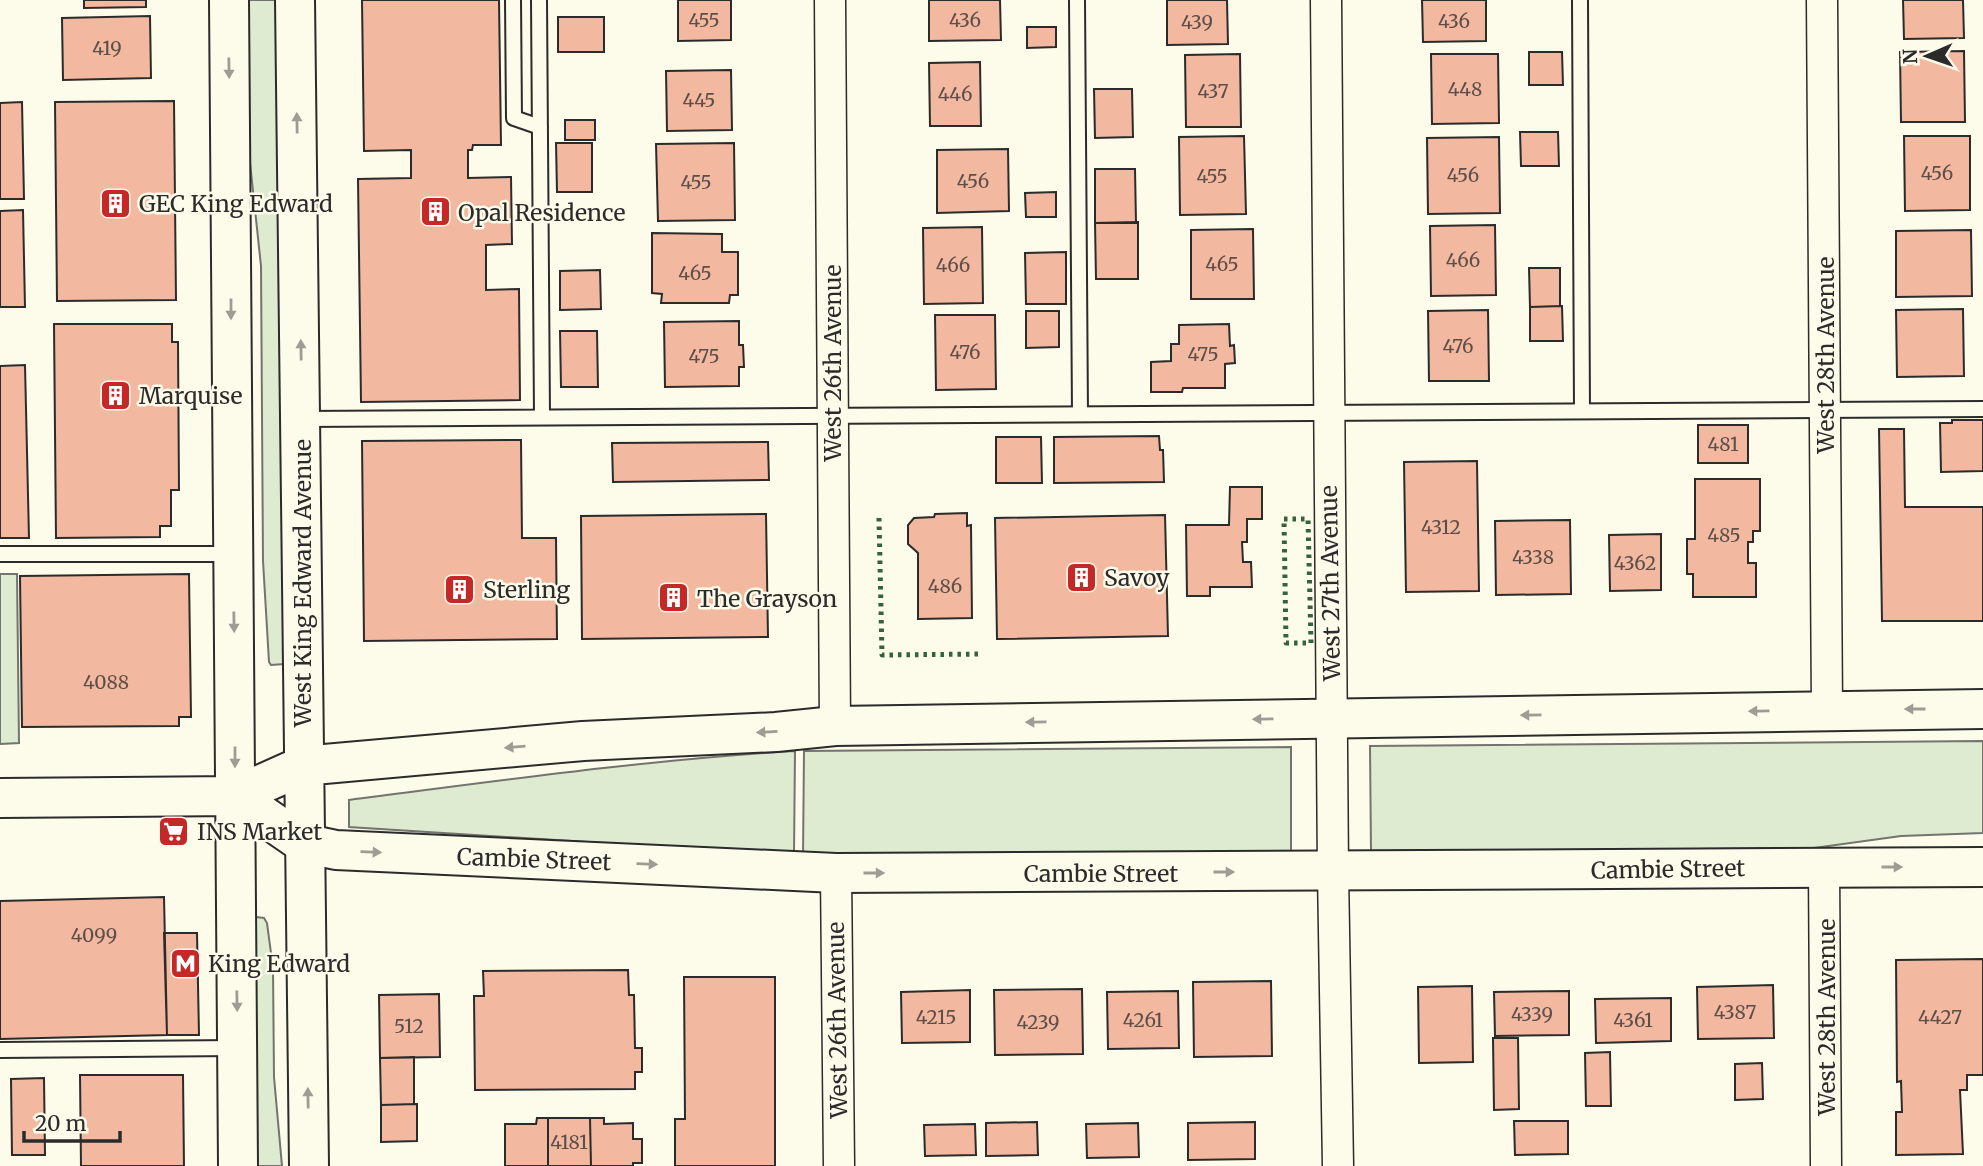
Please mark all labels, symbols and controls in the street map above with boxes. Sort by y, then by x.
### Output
house number: 455 [688,8,720,32]
house number: 436 [949,8,981,32]
house number: 436 [1438,9,1470,33]
house number: 439 [1181,10,1213,34]
north arrow [1892,21,1962,91]
house number: 419 [92,36,122,60]
text: N [1898,49,1922,65]
one-way arrow [223,57,235,79]
house number: 448 [1448,77,1482,101]
house number: 437 [1197,79,1229,103]
house number: 446 [938,82,972,106]
house number: 445 [683,88,715,112]
one-way arrow [291,112,303,134]
house number: 456 [1921,161,1953,185]
house number: 456 [1447,163,1479,187]
house number: 455 [1196,164,1228,188]
house number: 456 [957,169,989,193]
house number: 455 [680,170,712,194]
building icon: GEC King Edward [99,186,133,220]
place label: GEC King Edward [139,189,333,218]
building icon: Opal Residence [418,195,452,229]
place label: Opal Residence [458,198,626,227]
house number: 466 [1446,248,1480,272]
house number: 465 [1205,252,1239,276]
house number: 466 [936,253,970,277]
street label: West 28th Avenue [1811,256,1840,455]
house number: 465 [678,261,712,285]
street label: West 26th Avenue [818,265,847,462]
one-way arrow [225,298,237,320]
house number: 476 [1442,334,1474,358]
one-way arrow [295,339,306,361]
house number: 476 [949,340,981,364]
house number: 475 [1187,342,1219,366]
house number: 475 [688,344,720,368]
building icon: Marquise [99,378,133,412]
place label: Marquise [139,381,242,410]
house number: 481 [1707,432,1739,456]
street label: West King Edward Avenue [288,439,317,728]
street label: West 27th Avenue [1314,485,1346,682]
house number: 4312 [1421,515,1461,539]
house number: 485 [1707,523,1741,547]
house number: 4338 [1512,545,1554,569]
house number: 4362 [1614,551,1656,575]
building icon: Savoy [1064,560,1098,594]
place label: Savoy [1104,563,1170,592]
building icon: Sterling [443,572,477,606]
house number: 486 [928,574,962,598]
place label: Sterling [483,575,570,604]
building icon: The Grayson [657,581,691,615]
place label: The Grayson [697,584,837,613]
one-way arrow [228,611,240,633]
house number: 4088 [83,670,129,694]
one-way arrow [1904,704,1926,715]
one-way arrow [1747,705,1769,716]
one-way arrow [1520,709,1542,721]
one-way arrow [1252,713,1274,725]
one-way arrow [1025,716,1047,728]
one-way arrow [756,727,778,738]
one-way arrow [504,742,526,753]
one-way arrow [229,746,241,768]
supermarket icon: INS Market [157,814,191,848]
place label: INS Market [197,817,322,846]
street label: Cambie Street [456,842,612,876]
one-way arrow [360,847,382,858]
street label: Cambie Street [1591,853,1745,885]
one-way arrow [636,858,658,869]
street label: Cambie Street [1024,859,1178,888]
one-way arrow [1882,861,1904,873]
one-way arrow [1214,866,1236,878]
one-way arrow [864,867,886,879]
street label: West 28th Avenue [1812,918,1841,1117]
street label: West 26th Avenue [821,921,853,1120]
house number: 4099 [71,923,117,947]
metro station icon: King Edward [168,946,202,980]
place label: King Edward [208,949,350,978]
one-way arrow [231,990,243,1012]
house number: 4387 [1714,1000,1756,1024]
house number: 4339 [1511,1002,1553,1026]
house number: 4215 [916,1005,956,1029]
house number: 4427 [1918,1005,1962,1029]
house number: 4261 [1123,1008,1164,1032]
house number: 4361 [1613,1008,1653,1032]
house number: 4239 [1016,1010,1060,1034]
house number: 512 [394,1014,424,1038]
one-way arrow [302,1087,313,1109]
scale bar [24,1100,121,1144]
text: 20 m [35,1110,87,1137]
house number: 4181 [550,1130,588,1154]

